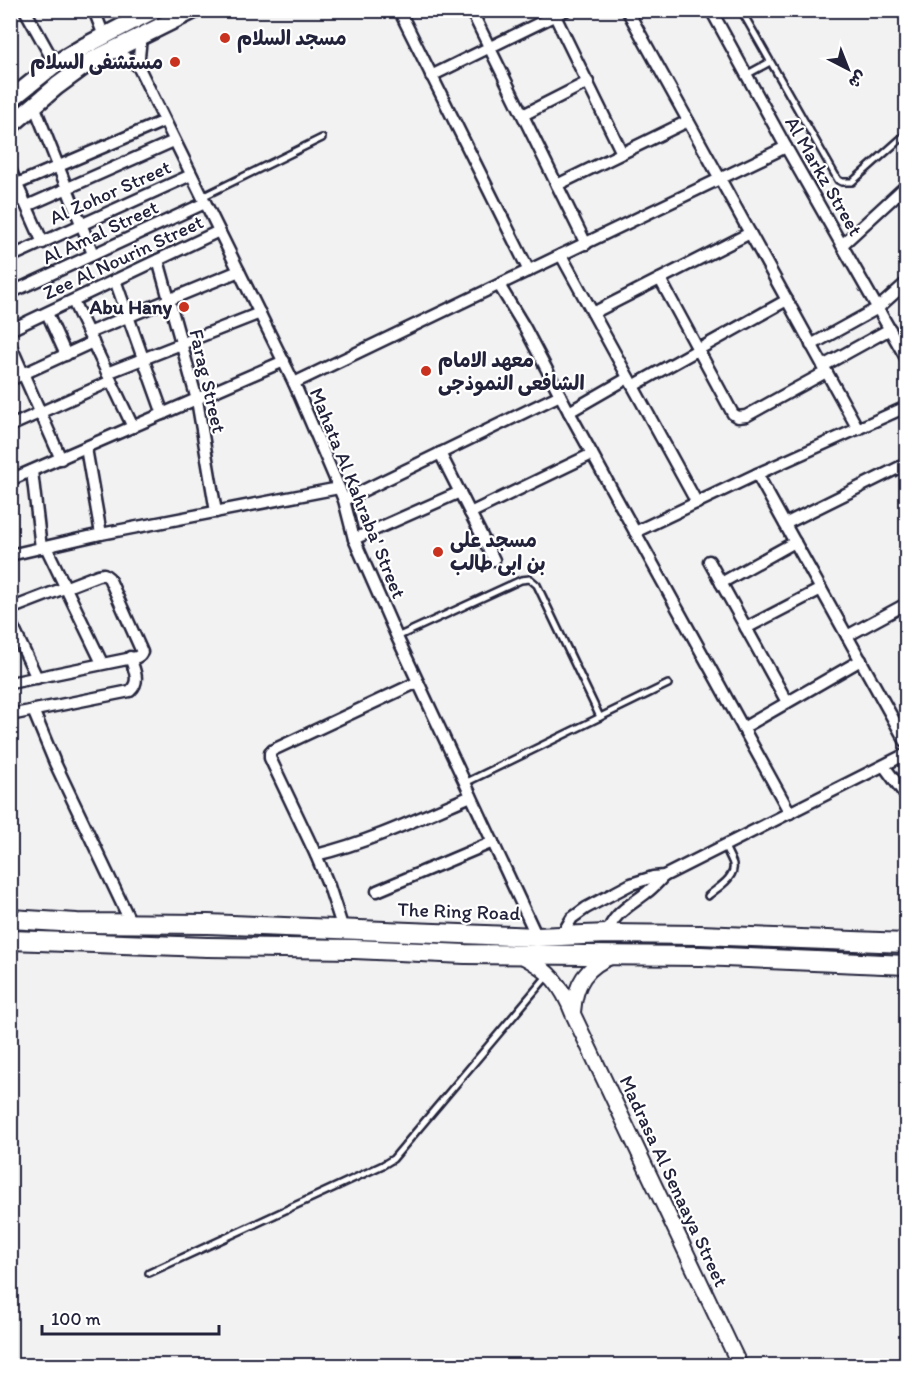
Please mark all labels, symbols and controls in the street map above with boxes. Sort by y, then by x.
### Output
place label: مسجد السلام [237,26,347,53]
marker: مسجد السلام [218,31,232,45]
north arrow [818,39,878,99]
place label: مستشفى السلام [30,50,163,77]
marker: مستشفى السلام [168,55,182,69]
text: ش [845,67,871,93]
street label: Al Markz Street [780,112,868,240]
street label: Al Zohor Street [46,155,174,229]
street label: Al Amal Street [38,195,162,269]
street label: Zee Al Nourin Street [39,209,207,305]
place label: Abu Hany [88,295,173,320]
marker: Abu Hany [177,300,191,314]
street label: Farag Street [184,327,232,436]
place label: معهد الامام الشافعى النموذجى [438,348,585,396]
marker: معهد الامام الشافعى النموذجى [419,364,433,378]
street label: Mahata Al Kahraba' Street [305,384,411,602]
place label: مسجد على بن ابى طالب [450,528,546,576]
marker: مسجد على بن ابى طالب [431,545,445,559]
street label: The Ring Road [397,897,521,925]
street label: Madrasa Al Senaaya Street [614,1072,734,1290]
scale bar [42,1298,219,1336]
text: 100 m [51,1308,101,1330]

